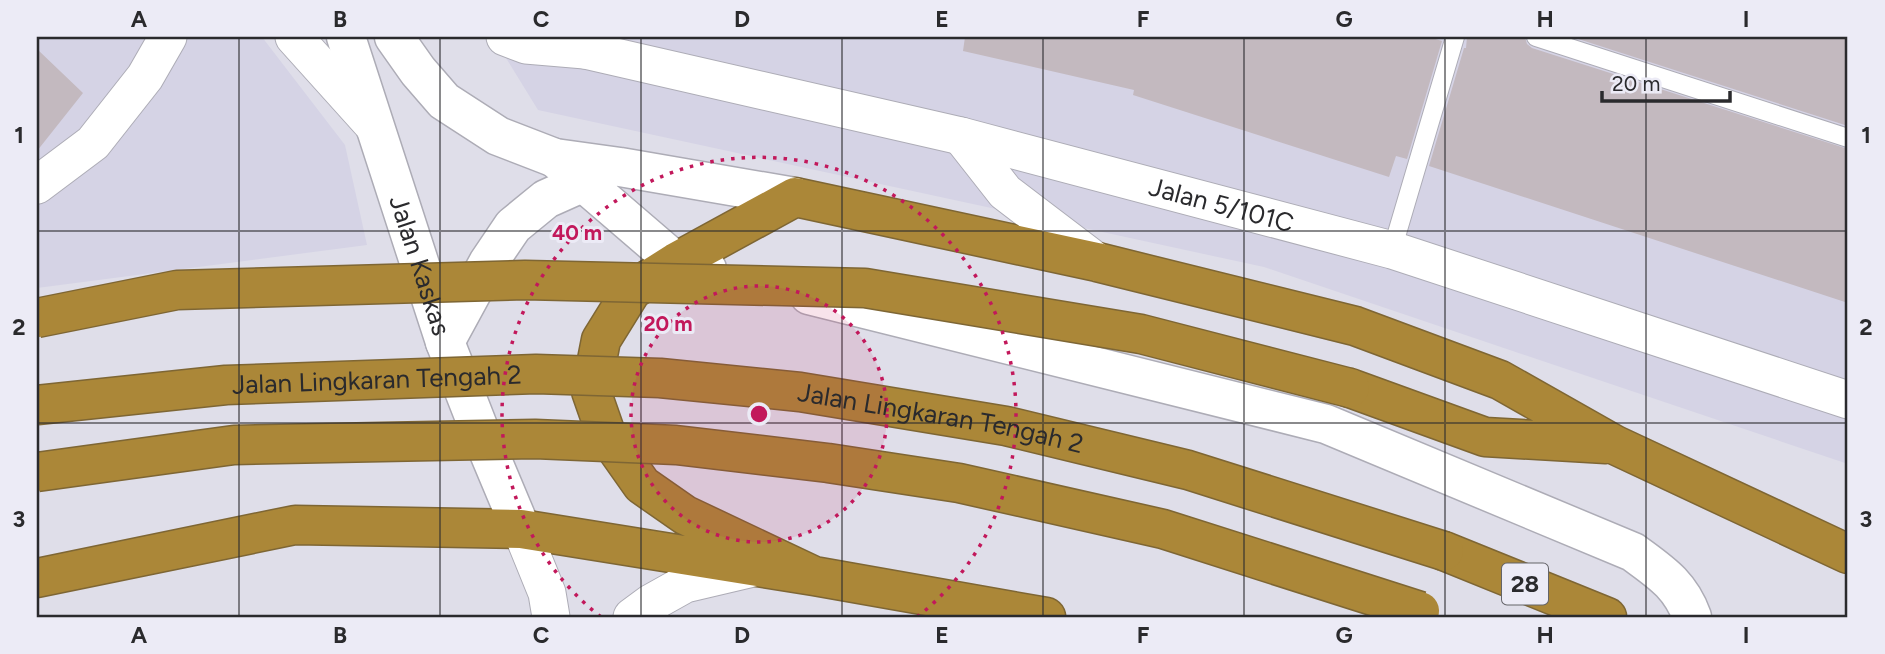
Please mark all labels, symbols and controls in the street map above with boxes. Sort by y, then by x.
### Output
text: A [131,5,148,33]
text: B [333,5,347,33]
text: C [533,5,550,33]
text: D [734,5,750,33]
text: E [935,5,949,33]
text: F [1137,5,1150,33]
text: G [1335,5,1353,33]
text: H [1536,5,1554,33]
text: I [1743,5,1749,33]
scale bar [1602,60,1729,104]
text: 20 m [1612,71,1660,96]
text: 1 [14,121,24,149]
text: 1 [1861,121,1871,149]
street label: Jalan 5/101C [1146,170,1297,239]
street label: Jalan Kaskas [382,191,458,339]
text: 40 m [552,220,602,245]
text: 20 m [643,311,693,336]
text: 2 [12,313,26,341]
text: 2 [1859,313,1873,341]
street label: Jalan Lingkaran Tengah 2 [231,359,522,401]
street label: Jalan Lingkaran Tengah 2 [795,376,1087,460]
centre of rings [747,402,771,426]
text: 3 [13,505,25,533]
text: 3 [1860,505,1872,533]
road number: 28 [1502,564,1548,604]
text: A [131,621,148,649]
text: B [333,621,347,649]
text: C [533,621,550,649]
text: D [734,621,750,649]
text: E [935,621,949,649]
text: F [1137,621,1150,649]
text: G [1335,621,1353,649]
text: H [1536,621,1554,649]
text: I [1743,621,1749,649]

